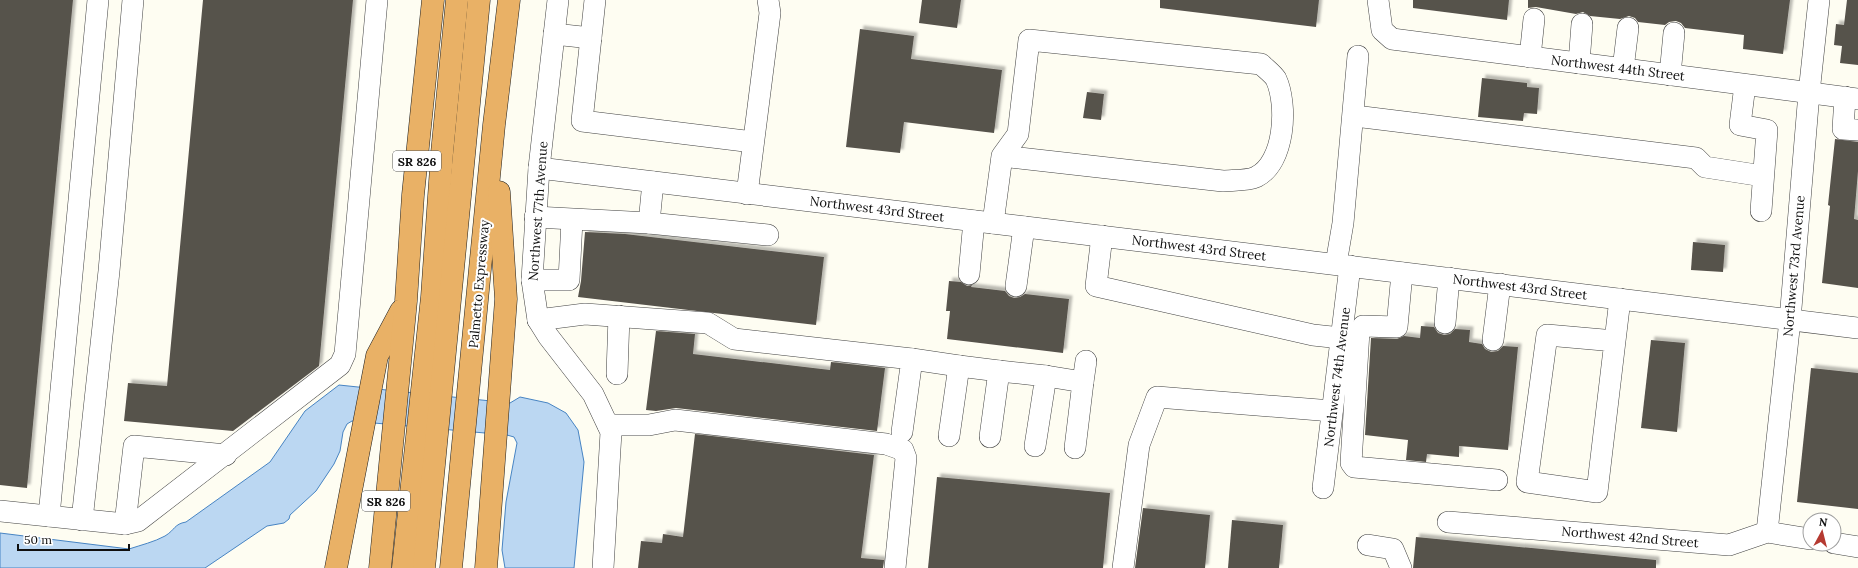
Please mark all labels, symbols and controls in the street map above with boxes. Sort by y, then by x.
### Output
street label: Northwest 44th Street [1550,51,1686,85]
street label: Northwest 77th Avenue [525,141,551,281]
road number: SR 826 [393,151,441,171]
street label: Northwest 43rd Street [809,192,945,226]
street label: Northwest 73rd Avenue [1779,195,1809,337]
street label: Palmetto Expressway [465,219,493,349]
street label: Northwest 43rd Street [1131,231,1267,265]
street label: Northwest 43rd Street [1452,270,1588,304]
street label: Northwest 74th Avenue [1320,306,1354,448]
road number: SR 826 [362,491,410,511]
north arrow [1802,512,1842,552]
text: N [1818,515,1829,530]
street label: Northwest 42nd Street [1561,523,1699,551]
scale bar [18,526,129,552]
text: 50 m [24,532,52,547]

